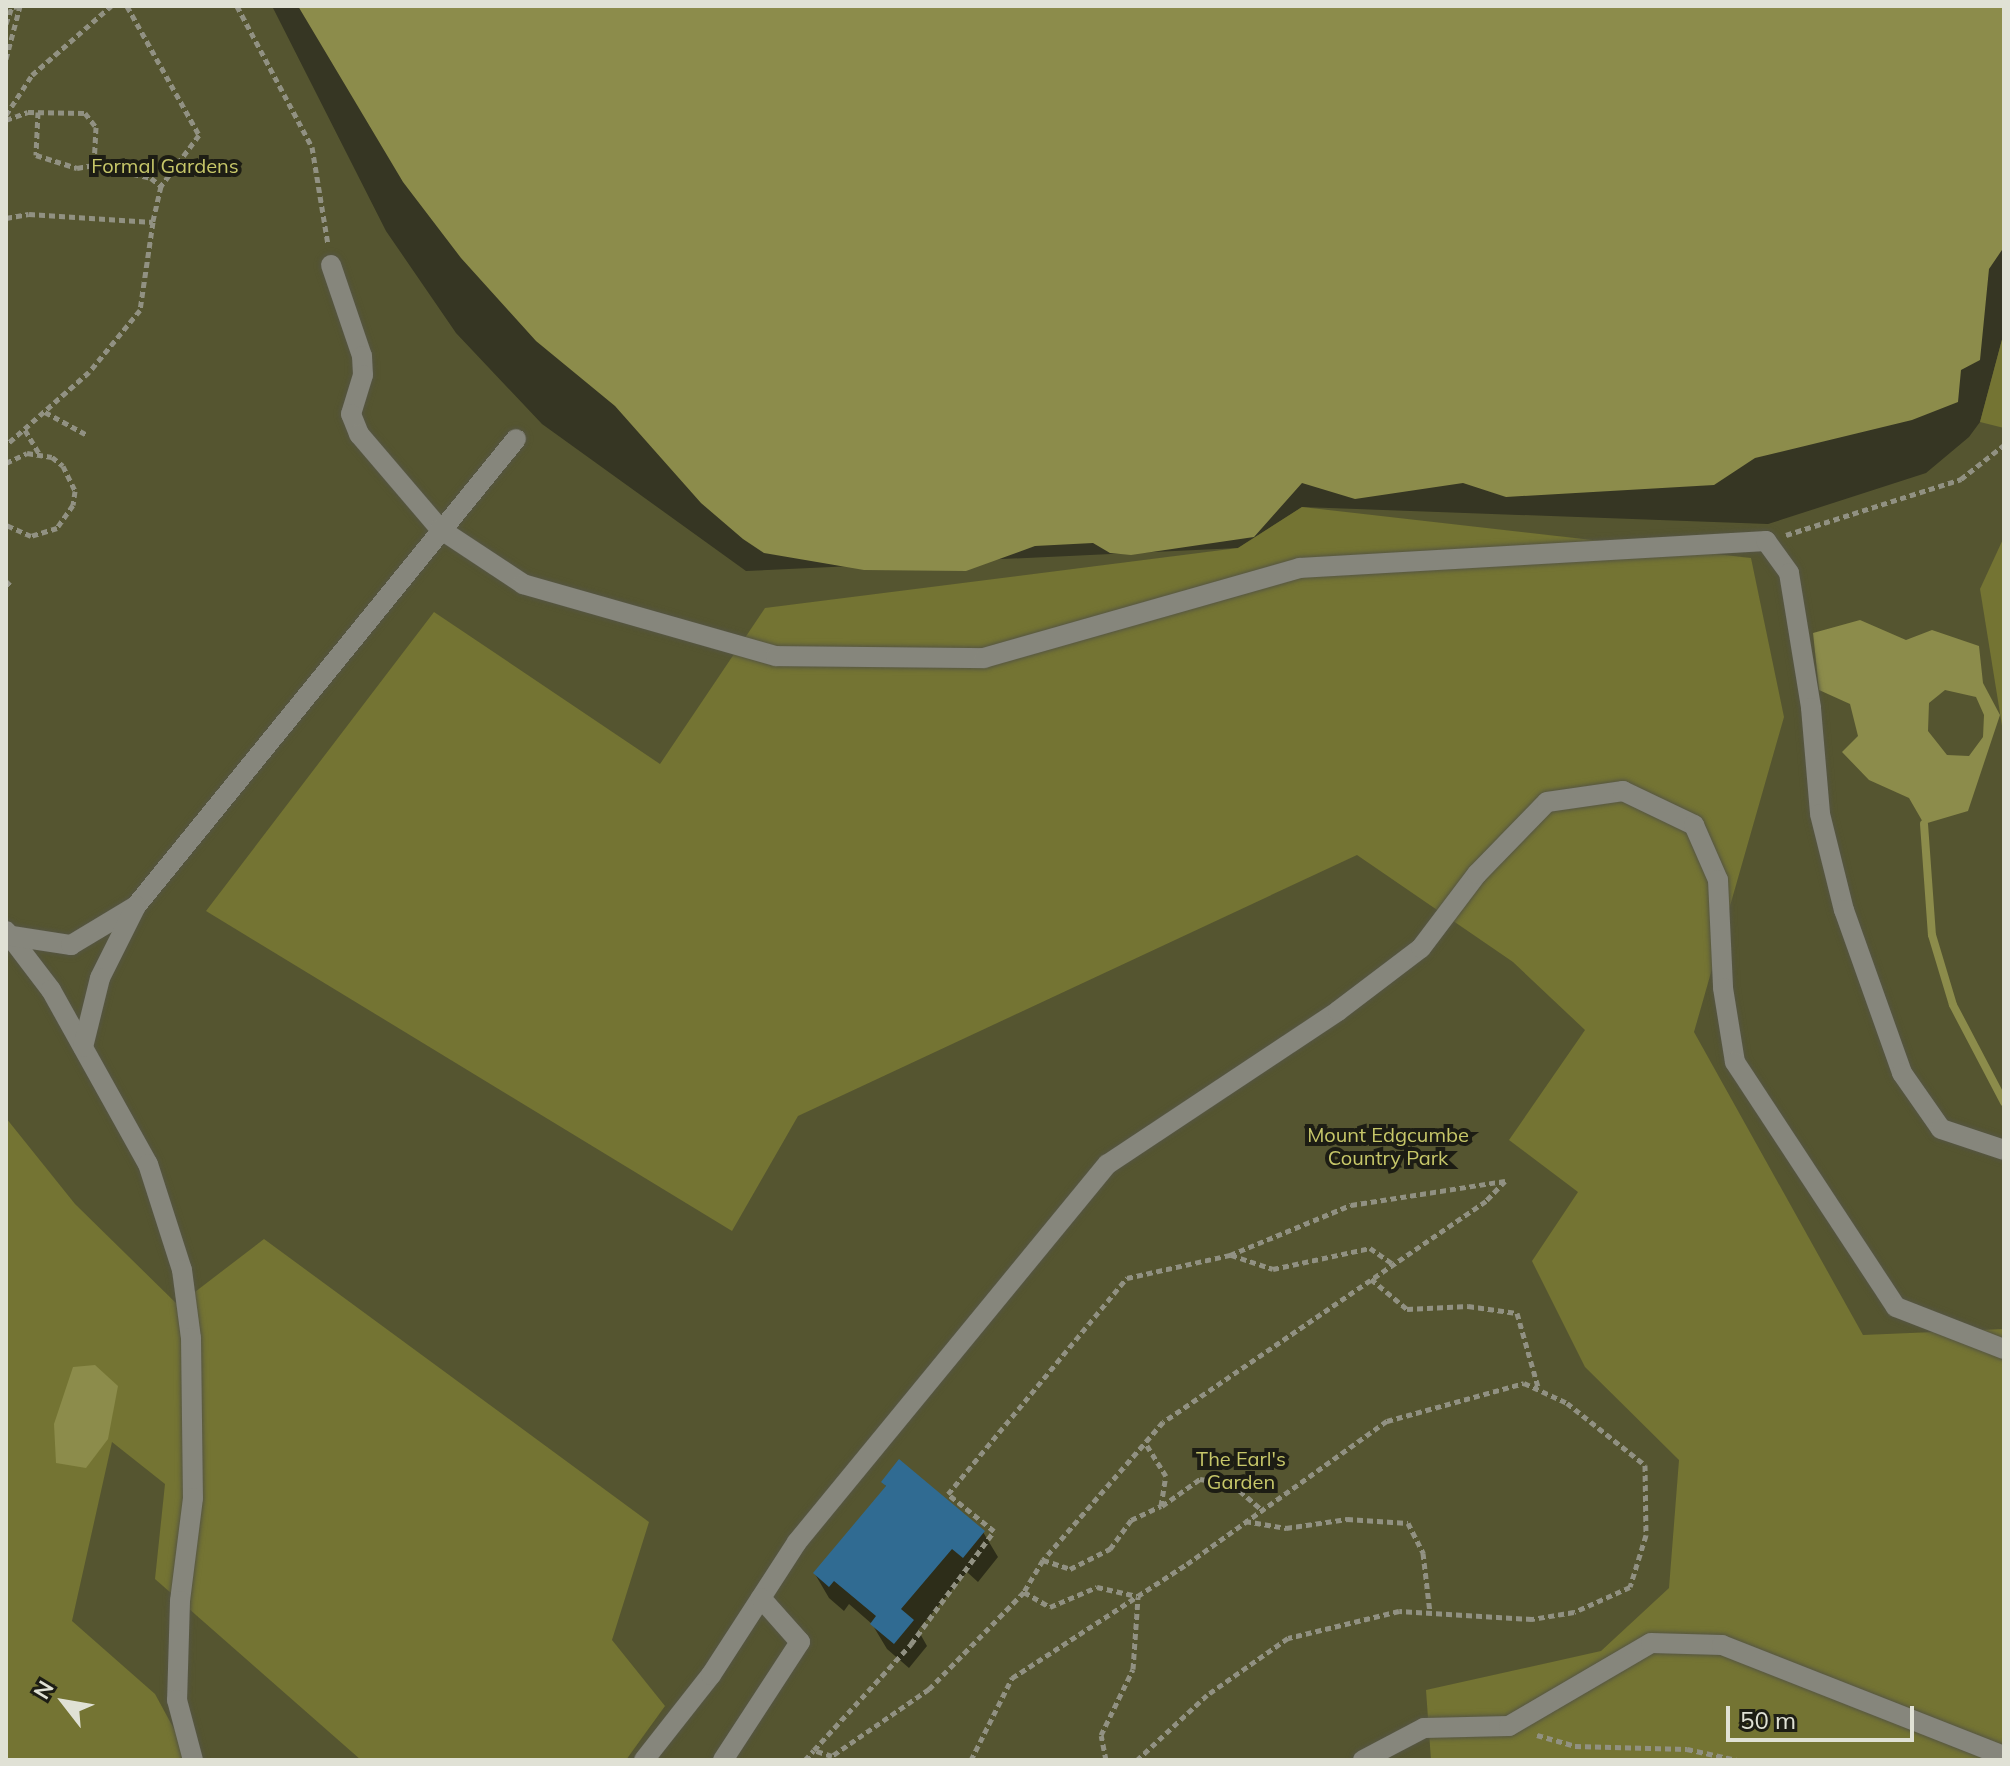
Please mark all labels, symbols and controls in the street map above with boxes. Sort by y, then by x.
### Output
park label: Formal Gardens [91,153,239,177]
park label: Mount Edgcumbe Country Park [1307,1122,1469,1169]
park label: The Earl's Garden [1196,1447,1286,1494]
north arrow [24,1662,104,1742]
text: N [27,1675,60,1704]
scale bar [1730,1690,1918,1740]
text: 50 m [1740,1705,1796,1735]

